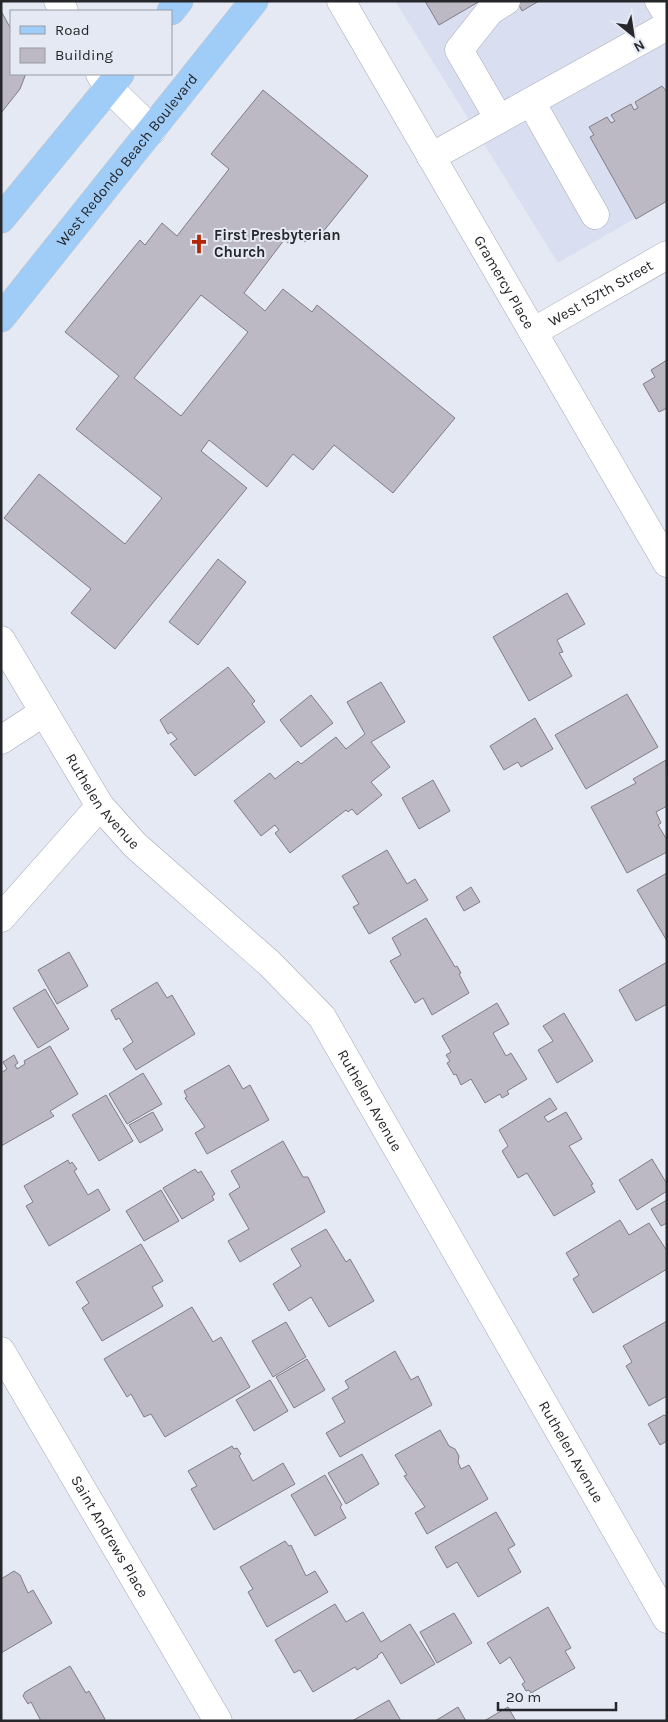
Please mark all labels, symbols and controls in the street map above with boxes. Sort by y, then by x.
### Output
legend [10,10,172,75]
north arrow [608,10,658,60]
text: Road [55,21,90,39]
text: N [631,36,648,56]
text: Building [55,46,113,64]
street label: West Redondo Beach Boulevard [53,70,201,250]
place label: First Presbyterian Church [214,226,341,261]
street label: Gramercy Place [470,232,538,332]
church icon: First Presbyterian Church [188,233,210,255]
street label: West 157th Street [545,256,656,330]
street label: Ruthelen Avenue [62,750,143,853]
street label: Ruthelen Avenue [333,1046,406,1155]
street label: Ruthelen Avenue [535,1398,607,1506]
street label: Saint Andrews Place [67,1472,153,1601]
scale bar [498,1680,616,1712]
text: 20 m [506,1688,541,1706]

